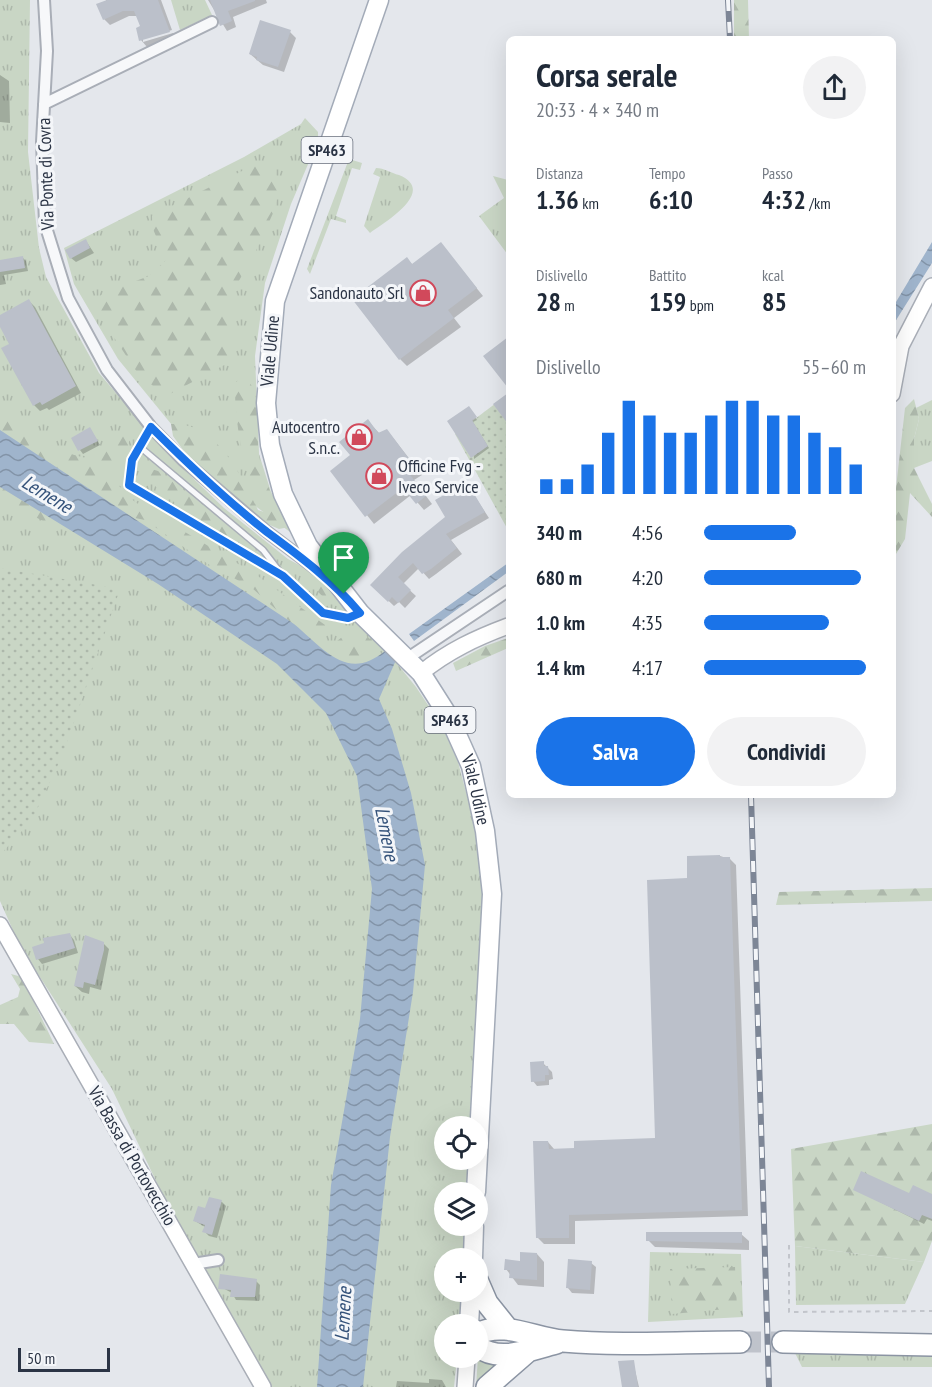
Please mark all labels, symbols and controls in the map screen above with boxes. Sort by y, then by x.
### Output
text: Corsa serale [536,53,678,96]
button: share [803,56,866,119]
text: 20:33 · 4 × 340 m [536,97,659,123]
street label: Via Ponte di Covra [32,117,59,232]
road number: SP463 [302,137,352,163]
text: Distanza [536,163,583,183]
text: Tempo [649,163,685,183]
text: Passo [762,163,793,183]
text: 1.36 [536,183,579,216]
text: 6:10 [649,183,693,216]
text: 4:32 [762,183,806,216]
text: km [579,193,599,213]
text: /km [806,193,831,213]
text: Dislivello [536,265,588,285]
text: Battito [649,265,686,285]
text: kcal [762,265,784,285]
shop icon: Sandonauto Srl [408,278,438,308]
place label: Sandonauto Srl [309,281,405,304]
text: 28 [536,285,561,318]
text: 159 [649,285,686,318]
text: 85 [762,285,787,318]
text: m [561,295,575,315]
text: bpm [686,295,714,315]
street label: Viale Udine [255,314,284,388]
text: Dislivello [536,354,601,380]
text: 55–60 m [802,354,866,380]
place label: Autocentro S.n.c. [272,415,340,459]
shop icon: Autocentro S.n.c. [344,422,374,452]
place label: Officine Fvg - Iveco Service [398,454,481,498]
shop icon: Officine Fvg - Iveco Service [364,461,394,491]
water label: Lemene [17,469,78,520]
text: 340 m [536,520,582,546]
text: 4:56 [632,520,663,546]
pin [318,532,369,594]
icon: arrive [327,541,360,574]
text: 680 m [536,565,582,591]
text: 4:20 [632,565,663,591]
text: 1.0 km [536,610,585,636]
text: 4:35 [632,610,663,636]
text: 1.4 km [536,655,585,681]
text: 4:17 [632,655,663,681]
road number: SP463 [424,707,476,733]
button: Salva [536,717,695,786]
button: Condividi [707,717,866,786]
street label: Viale Udine [456,750,495,827]
water label: Lemene [369,805,405,865]
street label: Via Bassa di Portovecchio [83,1081,182,1230]
map controls [434,1116,488,1368]
button: locate [434,1116,488,1170]
button: layers [434,1182,488,1236]
button: + [434,1248,488,1302]
water label: Lemene [329,1285,357,1342]
button: − [434,1314,488,1368]
scale bar [18,1345,110,1372]
text: 50 m [27,1348,55,1368]

